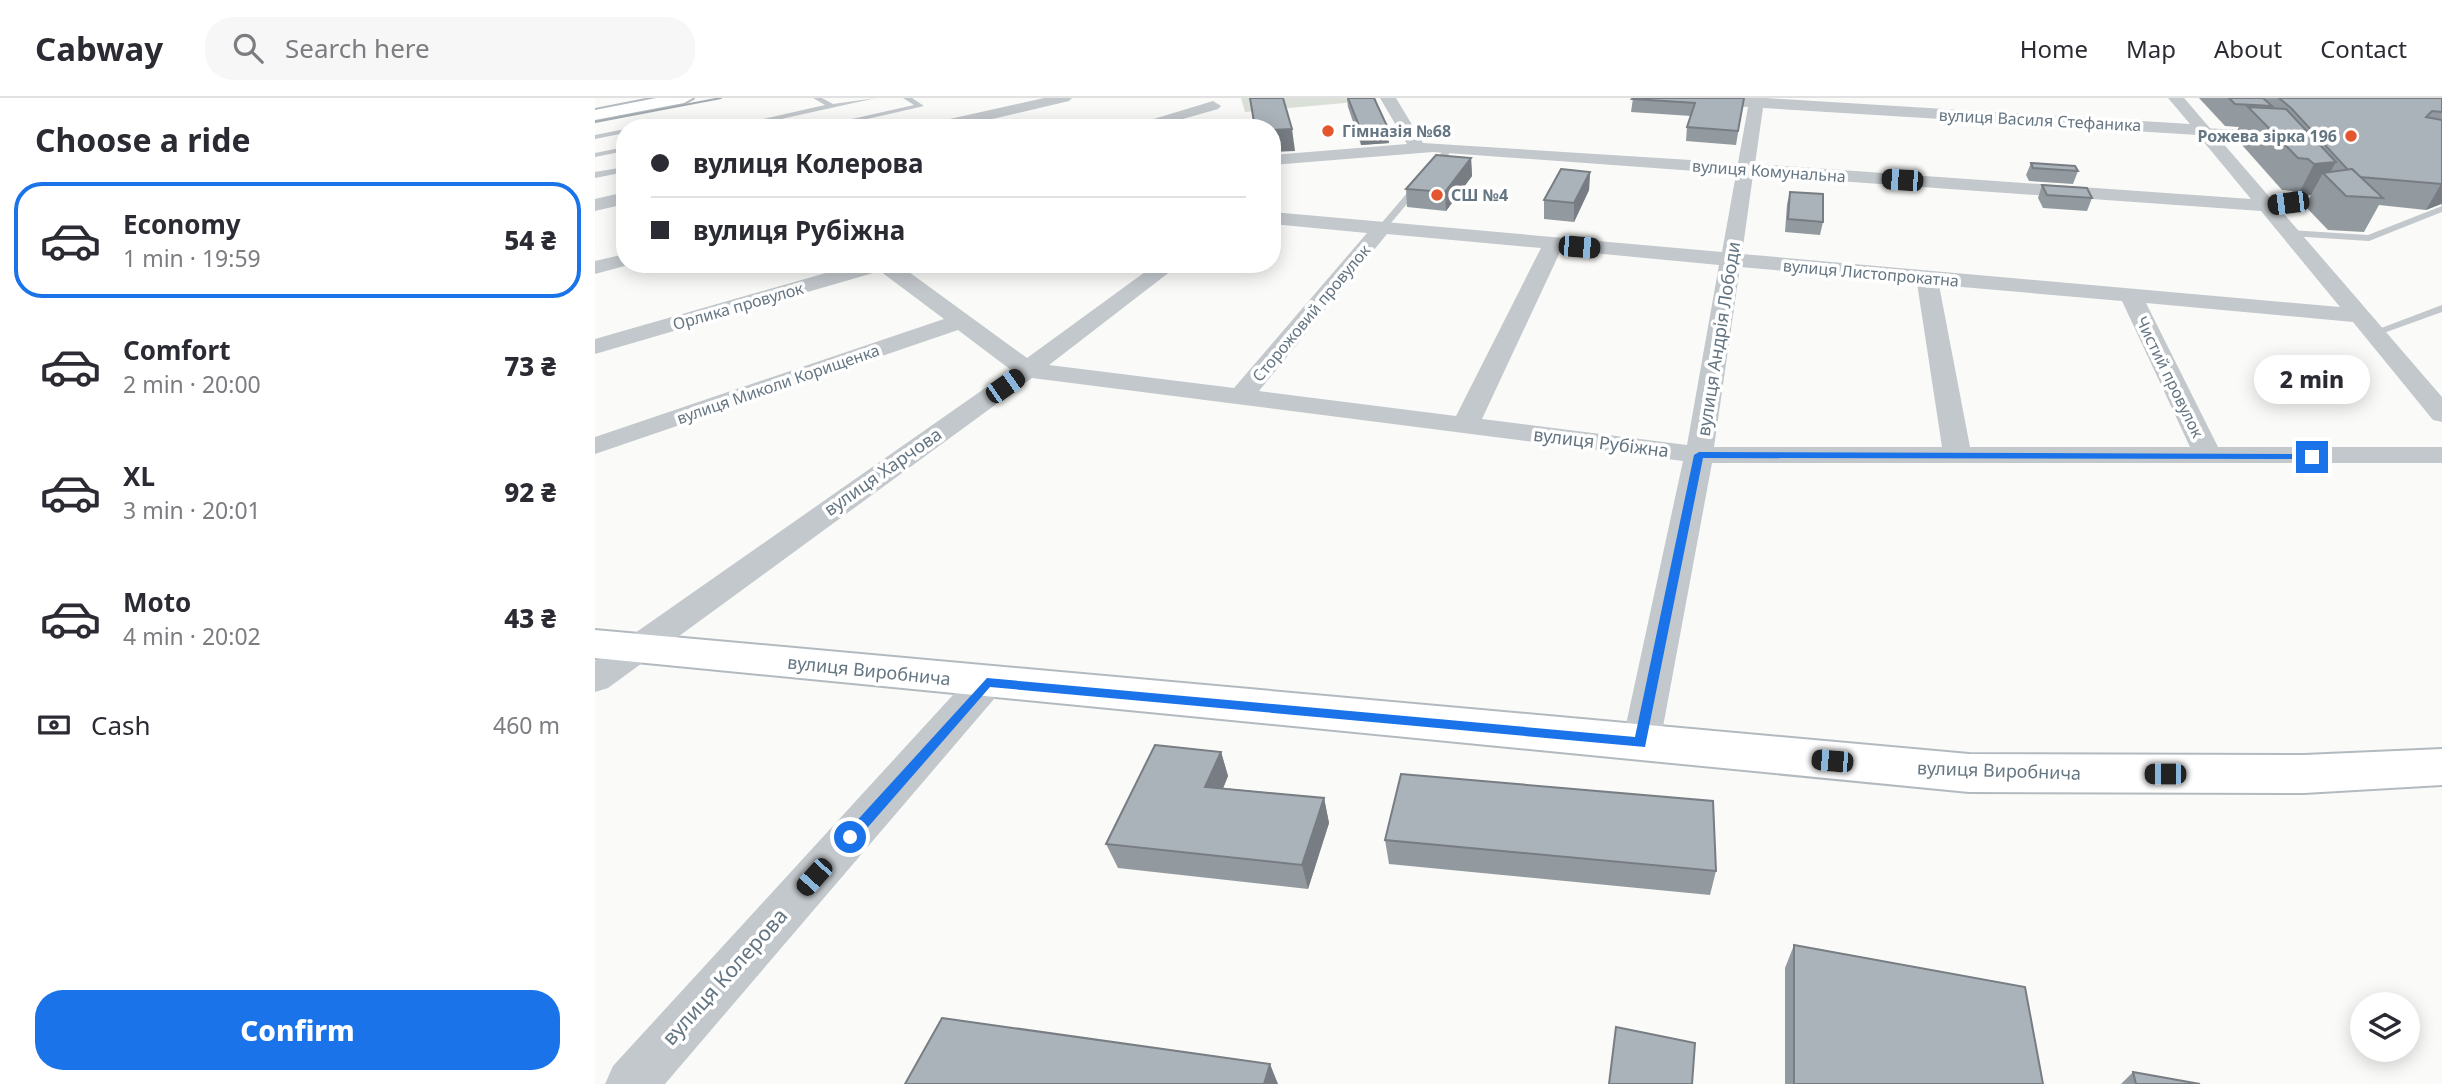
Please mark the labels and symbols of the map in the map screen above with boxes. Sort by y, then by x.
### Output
street label: вулиця Василя Стефаника [1938,104,2142,136]
place label: Гімназія №68 [1342,120,1451,142]
marker: Гімназія №68 [1320,123,1336,139]
place label: Рожева зірка 196 [2197,125,2337,147]
marker: Рожева зірка 196 [2343,128,2359,144]
street label: вулиця Комунальна [1691,155,1847,187]
car [1881,168,1924,192]
place label: СШ №4 [1451,184,1508,206]
marker: СШ №4 [1429,187,1445,203]
car [2266,190,2311,216]
car [1558,235,1601,259]
street label: Сторожовий провулок [1247,239,1375,386]
street label: вулиця Андрія Лободи [1691,240,1745,438]
street label: вулиця Листопрокатна [1782,254,1960,292]
street label: Орлика провулок [670,277,806,335]
street label: Чистий провулок [2131,313,2209,442]
street label: вулиця Миколи Корищенка [674,339,882,429]
callout: 2 min [2254,356,2370,404]
car [982,365,1029,407]
street label: вулиця Харчова [819,422,946,521]
street label: вулиця Рубіжна [1532,422,1670,462]
route end [2296,441,2328,473]
street label: вулиця Виробнича [786,649,952,691]
car [1811,749,1854,773]
street label: вулиця Виробнича [1917,755,2081,785]
car [2145,764,2187,785]
route start [834,821,866,853]
car [793,854,836,900]
street label: вулиця Колерова [655,902,793,1051]

